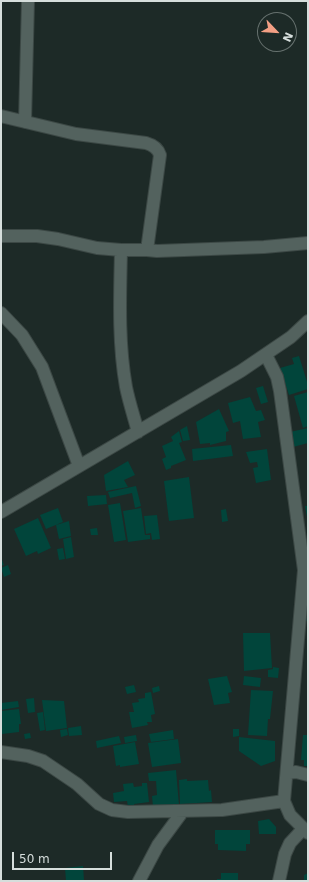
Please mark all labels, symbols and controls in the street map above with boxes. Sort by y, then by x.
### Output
north arrow [257,12,297,52]
text: N [280,30,295,44]
scale bar [14,844,114,870]
text: 50 m [19,852,50,866]

